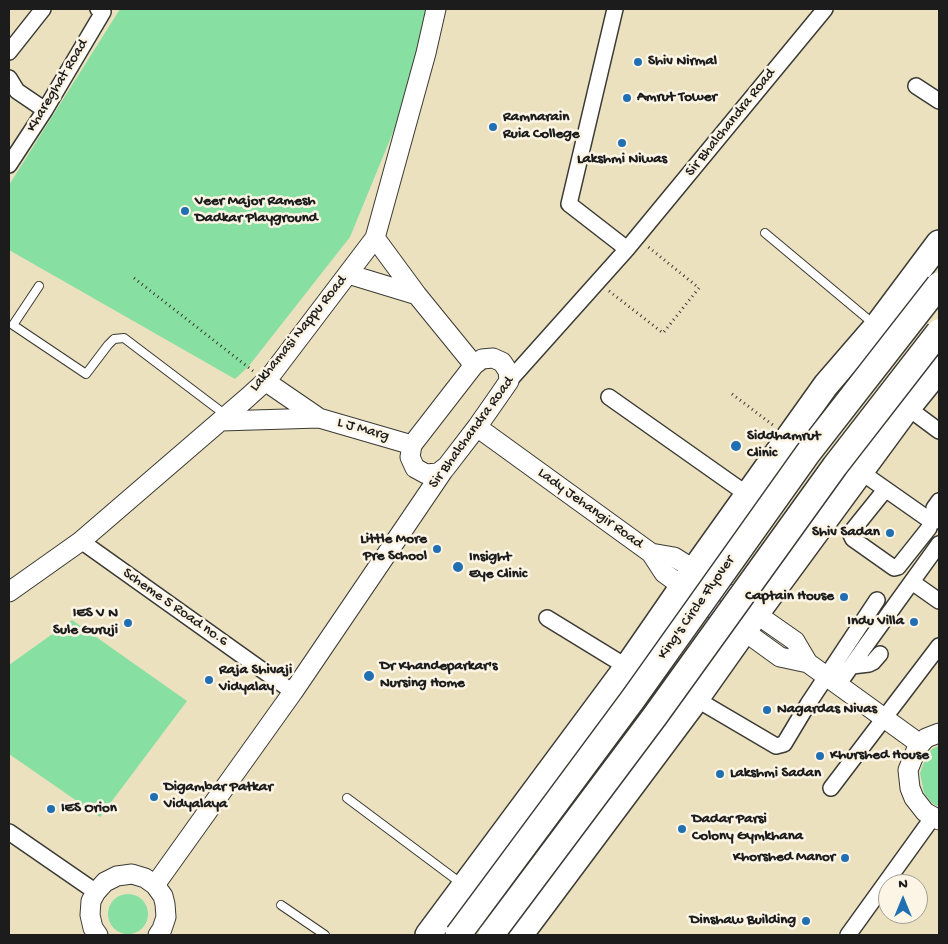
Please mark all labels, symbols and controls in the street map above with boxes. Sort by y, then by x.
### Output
street label: Khareghat Road [23,36,93,136]
place label: Shiv Nirmal [648,53,717,71]
marker: Shiv Nirmal [632,56,644,68]
street label: Sir Bhalchandra Road [682,65,780,181]
place label: Amrut Tower [637,89,717,107]
marker: Amrut Tower [621,92,633,104]
place label: Ramnarain Ruia College [503,109,580,144]
marker: Ramnarain Ruia College [487,121,499,133]
marker: Lakshmi Niwas [616,137,628,149]
place label: Lakshmi Niwas [577,151,667,169]
place label: Veer Major Ramesh Dadkar Playground [195,193,318,228]
marker: Veer Major Ramesh Dadkar Playground [179,205,191,217]
street label: Lakhamasi Nappu Road [247,272,351,396]
street label: Sir Bhalchandra Road [425,374,519,492]
street label: L J Marg [335,414,391,446]
place label: Siddhamrut Clinic [747,428,820,463]
marker: Siddhamrut Clinic [729,439,743,453]
street label: Lady Jehangir Road [534,465,646,553]
place label: Shiv Sadan [812,524,880,542]
marker: Shiv Sadan [884,527,896,539]
place label: Little More Pre School [360,531,427,566]
marker: Little More Pre School [431,543,443,555]
place label: Insight Eye Clinic [469,549,527,584]
street label: King's Circle Flyover [655,553,739,663]
marker: Insight Eye Clinic [451,560,465,574]
street label: Scheme 5 Road no.6 [119,565,231,651]
place label: Captain House [745,588,834,606]
marker: Captain House [838,591,850,603]
place label: IES V N Sule Guruji [53,605,118,640]
place label: Indu Villa [847,613,904,631]
marker: Indu Villa [908,616,920,628]
marker: IES V N Sule Guruji [122,617,134,629]
place label: Dr Khandeparkar's Nursing Home [380,658,498,693]
place label: Raja Shivaji Vidyalay [219,662,292,697]
marker: Dr Khandeparkar's Nursing Home [362,669,376,683]
marker: Raja Shivaji Vidyalay [203,674,215,686]
place label: Nagardas Nivas [777,701,877,719]
marker: Nagardas Nivas [761,704,773,716]
place label: Khurshed House [830,747,929,765]
marker: Khurshed House [814,750,826,762]
place label: Lakshmi Sadan [730,765,821,783]
marker: Lakshmi Sadan [714,768,726,780]
place label: Digambar Patkar Vidyalaya [164,779,273,814]
marker: Digambar Patkar Vidyalaya [148,791,160,803]
place label: IES Orion [61,800,117,818]
marker: IES Orion [45,803,57,815]
place label: Dadar Parsi Colony Gymkhana [692,811,803,846]
marker: Dadar Parsi Colony Gymkhana [676,823,688,835]
place label: Khorshed Manor [733,849,835,867]
marker: Khorshed Manor [839,852,851,864]
north arrow [878,874,928,924]
text: N [898,876,908,893]
place label: Dinshaw Building [690,912,796,930]
marker: Dinshaw Building [800,915,812,927]

